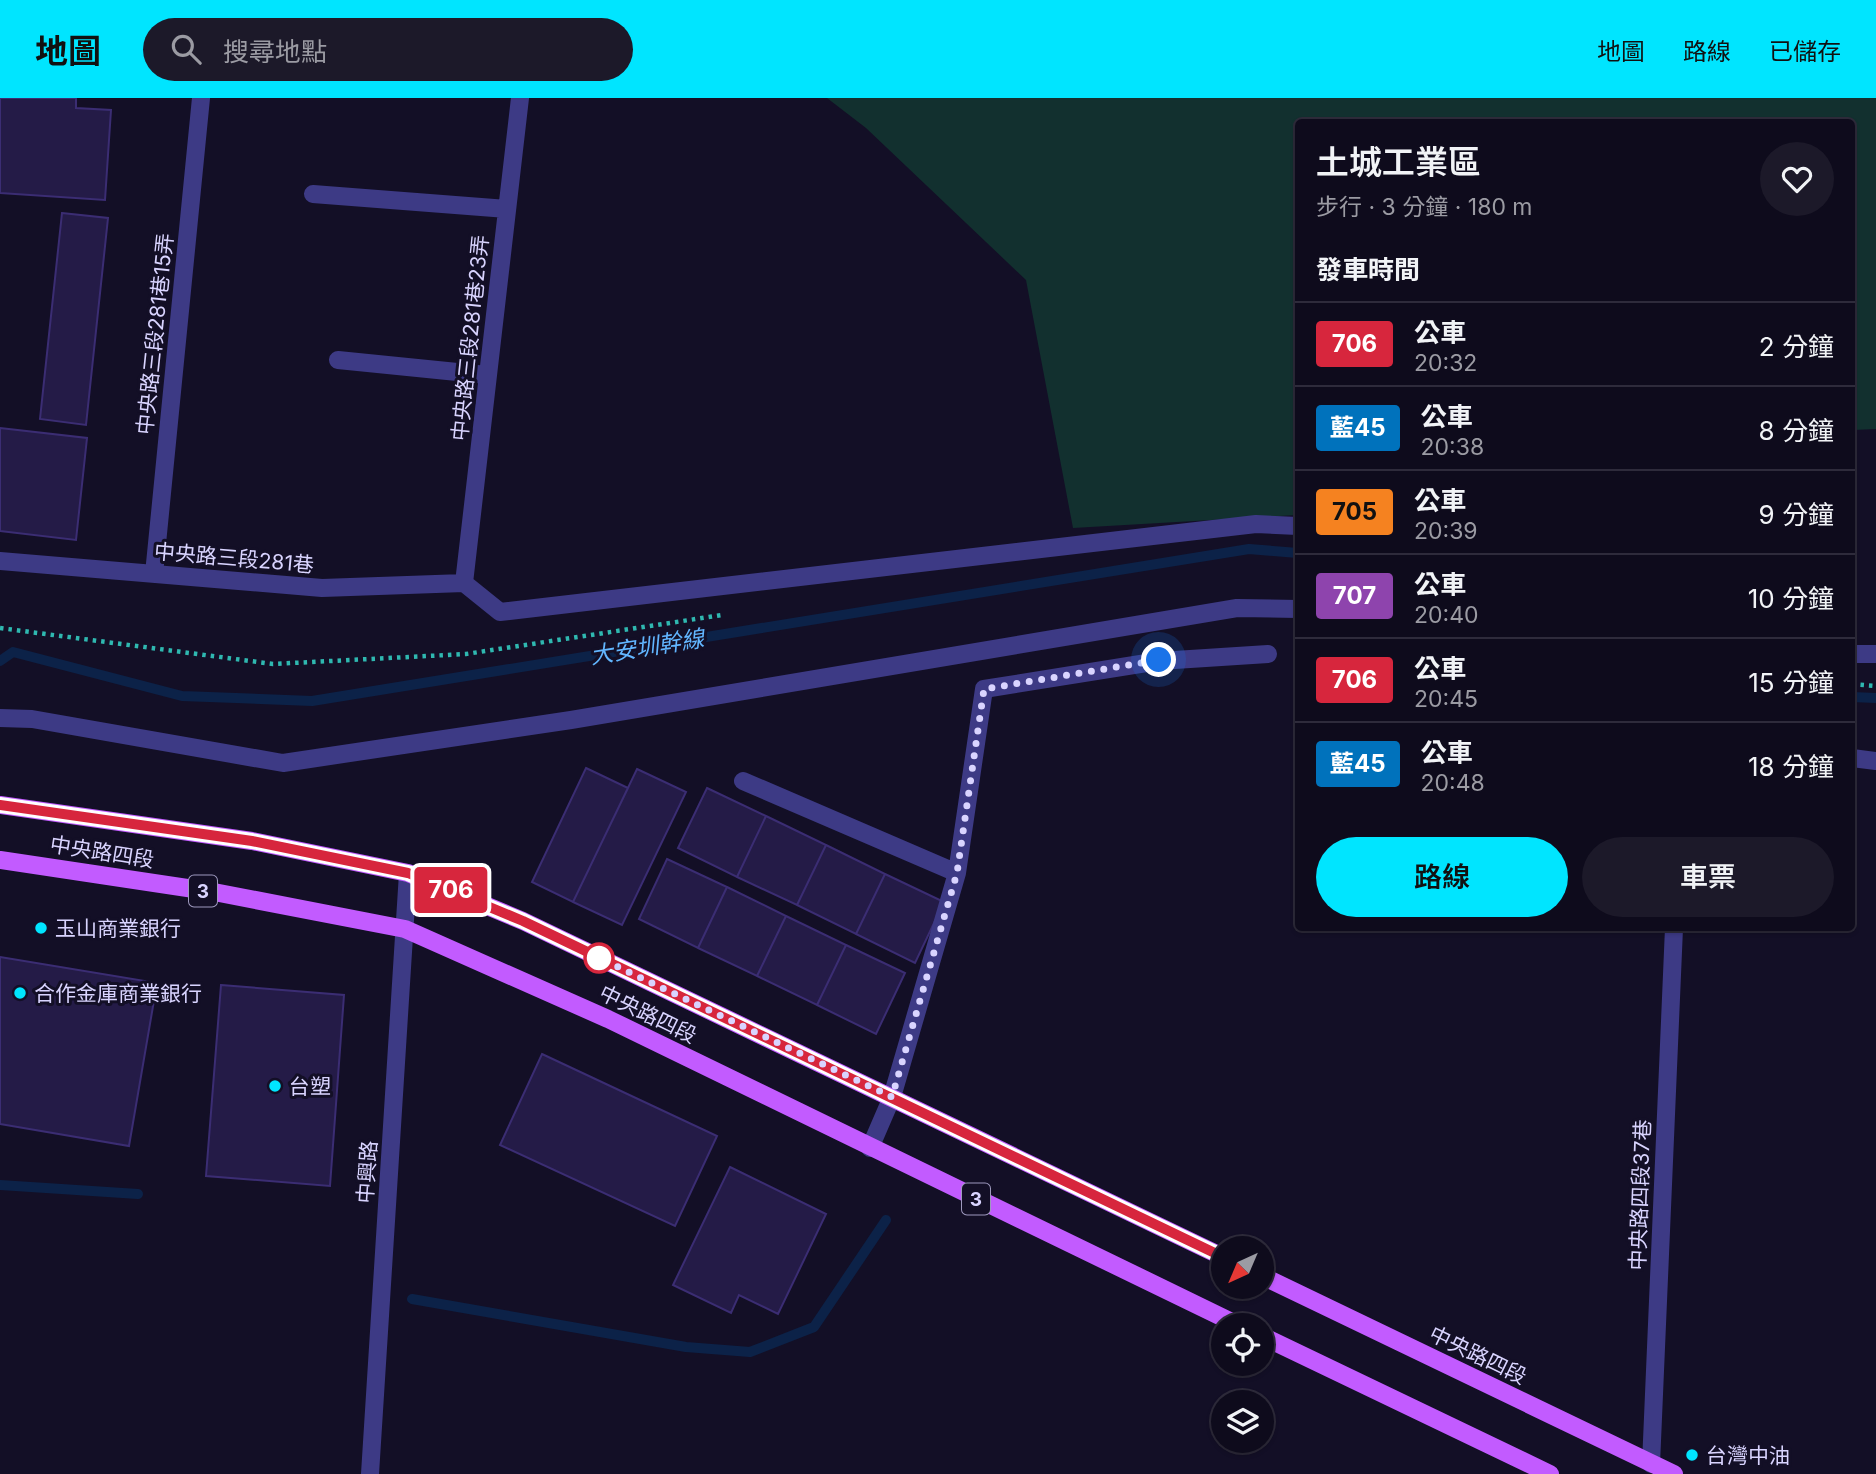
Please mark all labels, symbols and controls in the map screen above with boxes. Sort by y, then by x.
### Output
search box [143,18,633,81]
icon: search [167,30,205,68]
text: 地圖 [35,31,101,71]
text: 搜尋地點 [223,36,327,67]
text: 地圖 [1597,37,1645,66]
text: 路線 [1683,37,1731,66]
text: 已儲存 [1769,37,1841,66]
text: 土城工業區 [1316,142,1481,182]
button: heart [1760,142,1834,216]
text: 步行 · 3 分鐘 · 180 m [1316,193,1533,221]
street label: 中央路三段281巷15弄 [132,232,178,436]
street label: 中央路三段281巷23弄 [447,234,493,442]
text: 發車時間 [1316,254,1420,285]
text: 公車 [1414,317,1466,348]
text: 706 [1332,329,1377,358]
text: 2 分鐘 [1759,331,1834,362]
text: 20:32 [1414,349,1477,377]
text: 公車 [1421,401,1473,432]
text: 藍45 [1330,413,1386,442]
text: 8 分鐘 [1759,415,1834,446]
text: 20:38 [1421,433,1484,461]
text: 公車 [1414,485,1466,516]
text: 705 [1332,497,1377,526]
text: 9 分鐘 [1759,499,1834,530]
text: 20:39 [1414,517,1478,545]
street label: 中央路三段281巷 [153,539,315,577]
text: 公車 [1414,569,1466,600]
text: 707 [1333,581,1376,610]
text: 10 分鐘 [1748,583,1834,614]
text: 20:40 [1414,601,1479,629]
water label: 大安圳幹線 [588,624,709,670]
your location [1141,642,1176,677]
text: 公車 [1414,653,1466,684]
text: 706 [1332,665,1377,694]
text: 15 分鐘 [1748,667,1834,698]
text: 20:45 [1414,685,1478,713]
text: 公車 [1421,737,1473,768]
text: 藍45 [1330,749,1386,778]
text: 18 分鐘 [1748,751,1834,782]
text: 20:48 [1421,769,1485,797]
street label: 中央路四段 [48,831,156,873]
button: 路線 [1316,837,1568,917]
button: 車票 [1582,837,1834,917]
line badge: 706 [411,867,491,913]
text: 706 [428,875,474,904]
road number: 3 [189,876,217,906]
place label: 玉山商業銀行 [55,916,181,941]
marker: 玉山商業銀行 [33,920,49,936]
unlabelled marker [584,943,614,973]
street label: 中央路四段 [595,980,701,1048]
place label: 合作金庫商業銀行 [34,981,202,1006]
marker: 合作金庫商業銀行 [12,985,28,1001]
place label: 台塑 [289,1074,331,1099]
marker: 台塑 [267,1078,283,1094]
street label: 中央路四段37巷 [1625,1119,1655,1271]
street label: 中興路 [352,1140,382,1204]
road number: 3 [962,1184,990,1214]
north arrow [1211,1236,1274,1298]
map controls [1211,1236,1274,1453]
button: locate [1211,1313,1274,1376]
street label: 中央路四段 [1425,1321,1531,1389]
button: layers [1211,1390,1274,1453]
place label: 台灣中油 [1706,1443,1790,1468]
marker: 台灣中油 [1684,1447,1700,1463]

